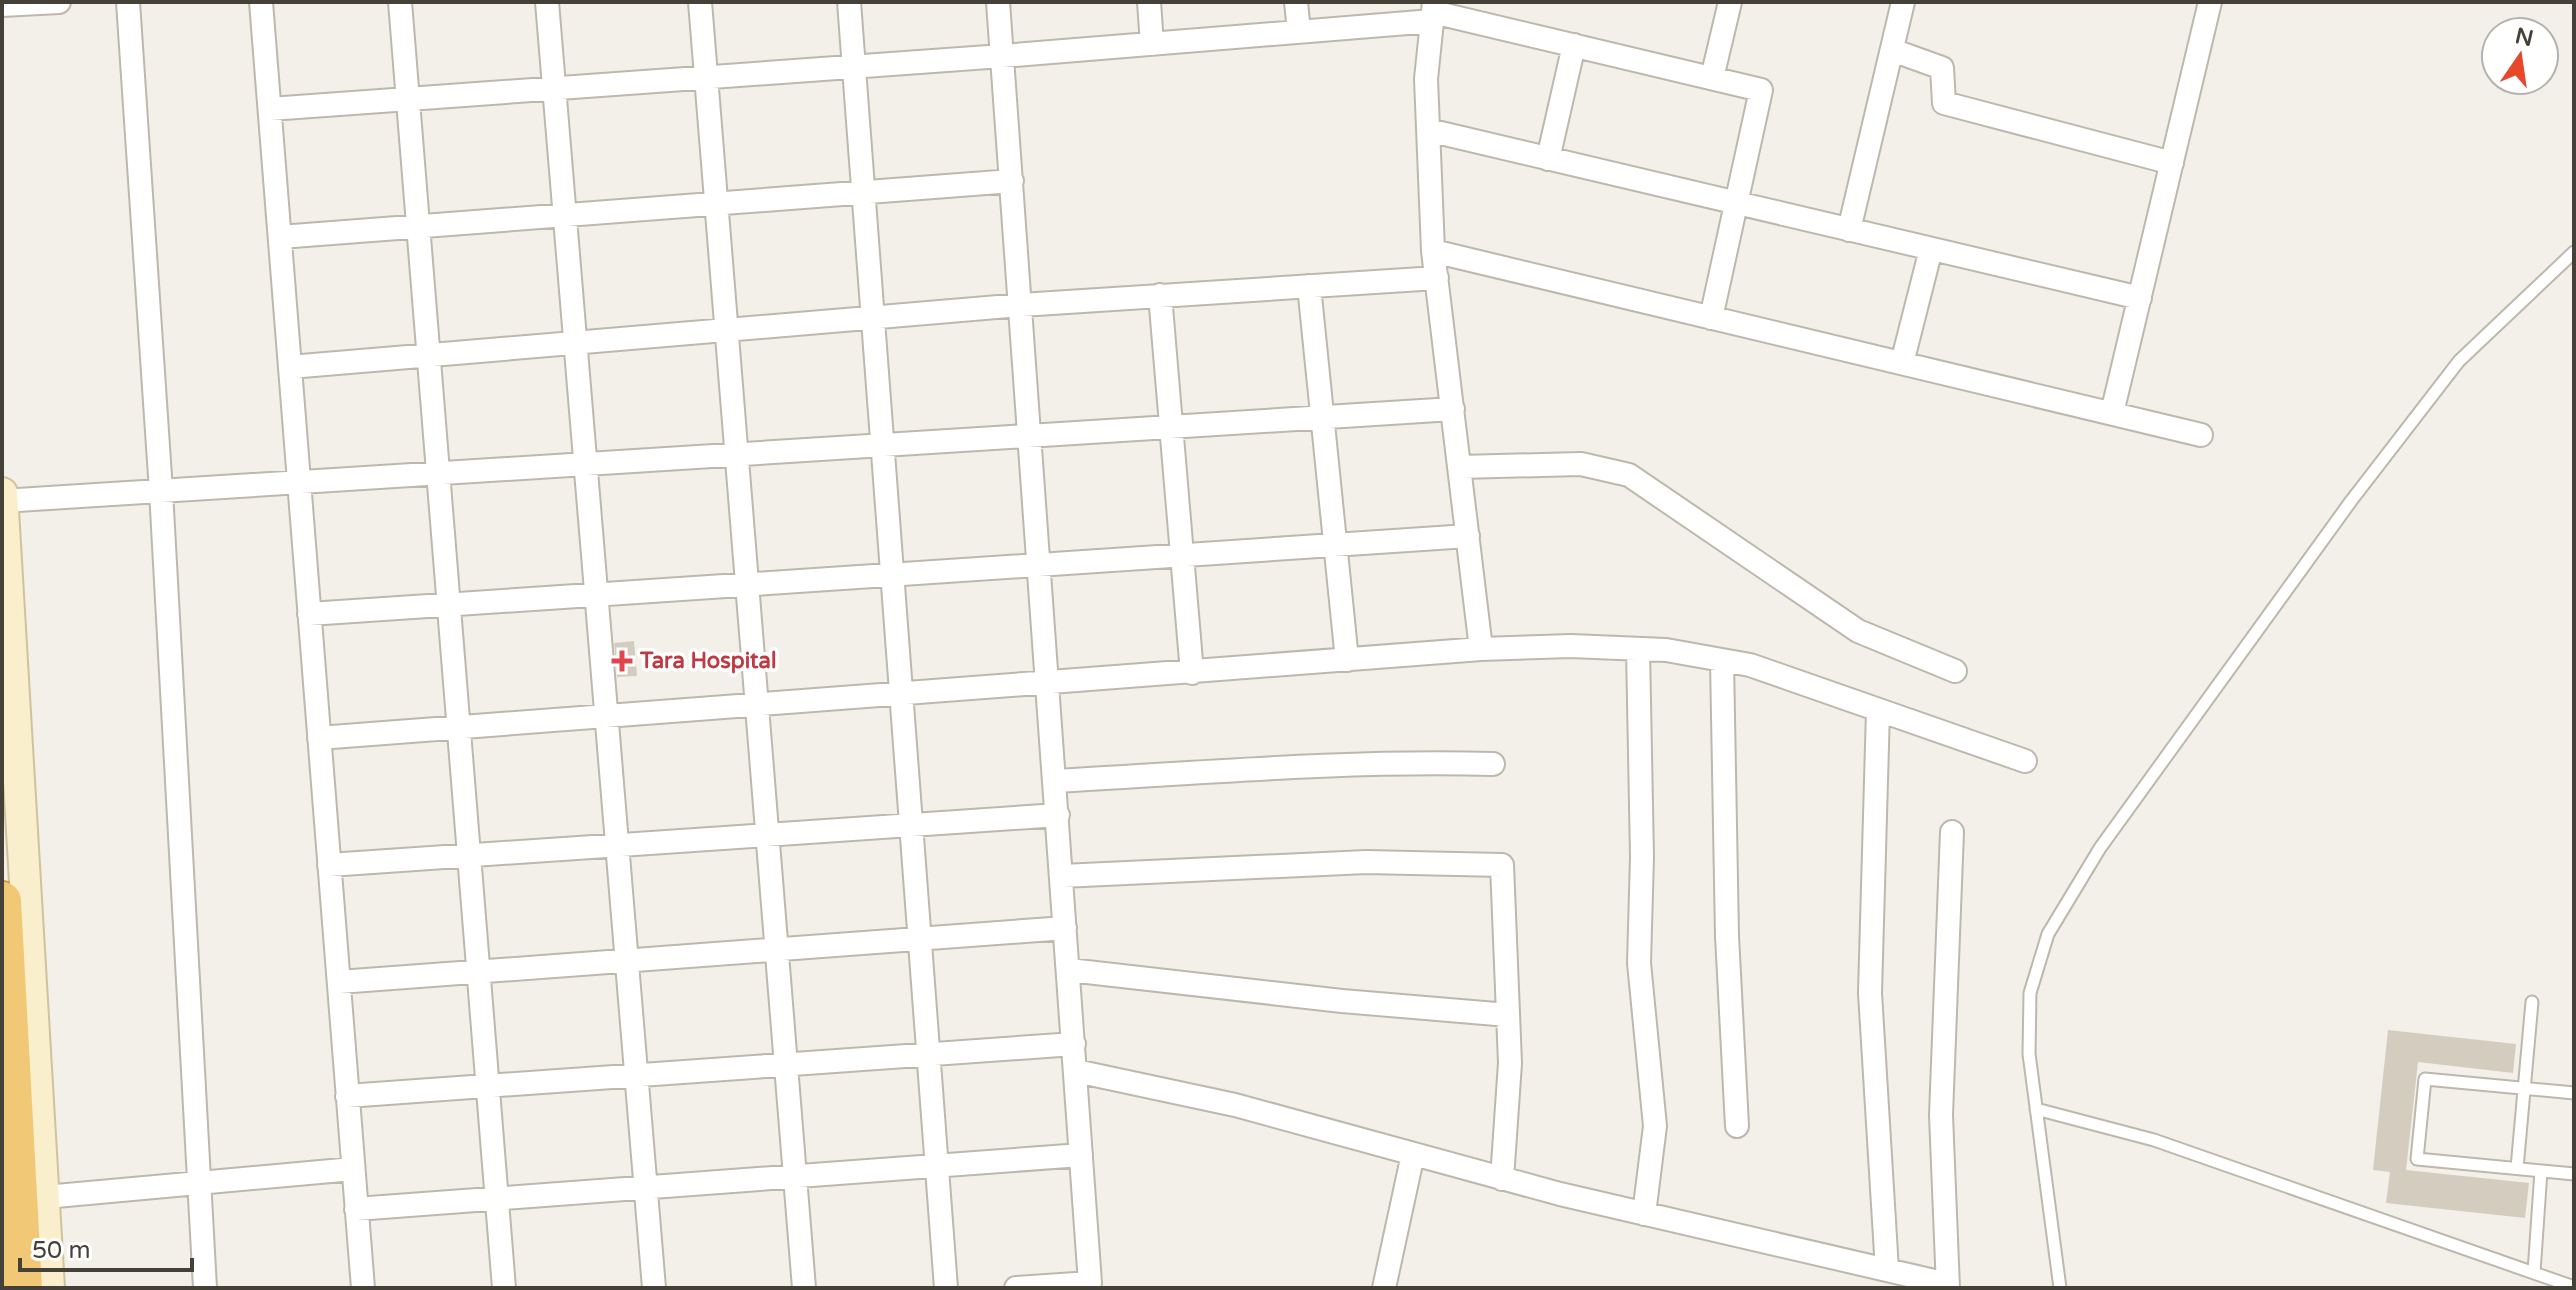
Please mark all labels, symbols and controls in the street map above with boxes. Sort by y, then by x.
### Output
north arrow [2480,16,2560,96]
text: N [2513,23,2536,52]
place label: Tara Hospital [639,648,776,674]
marker: Tara Hospital [611,650,633,672]
scale bar [20,1222,192,1272]
text: 50 m [32,1236,90,1265]

